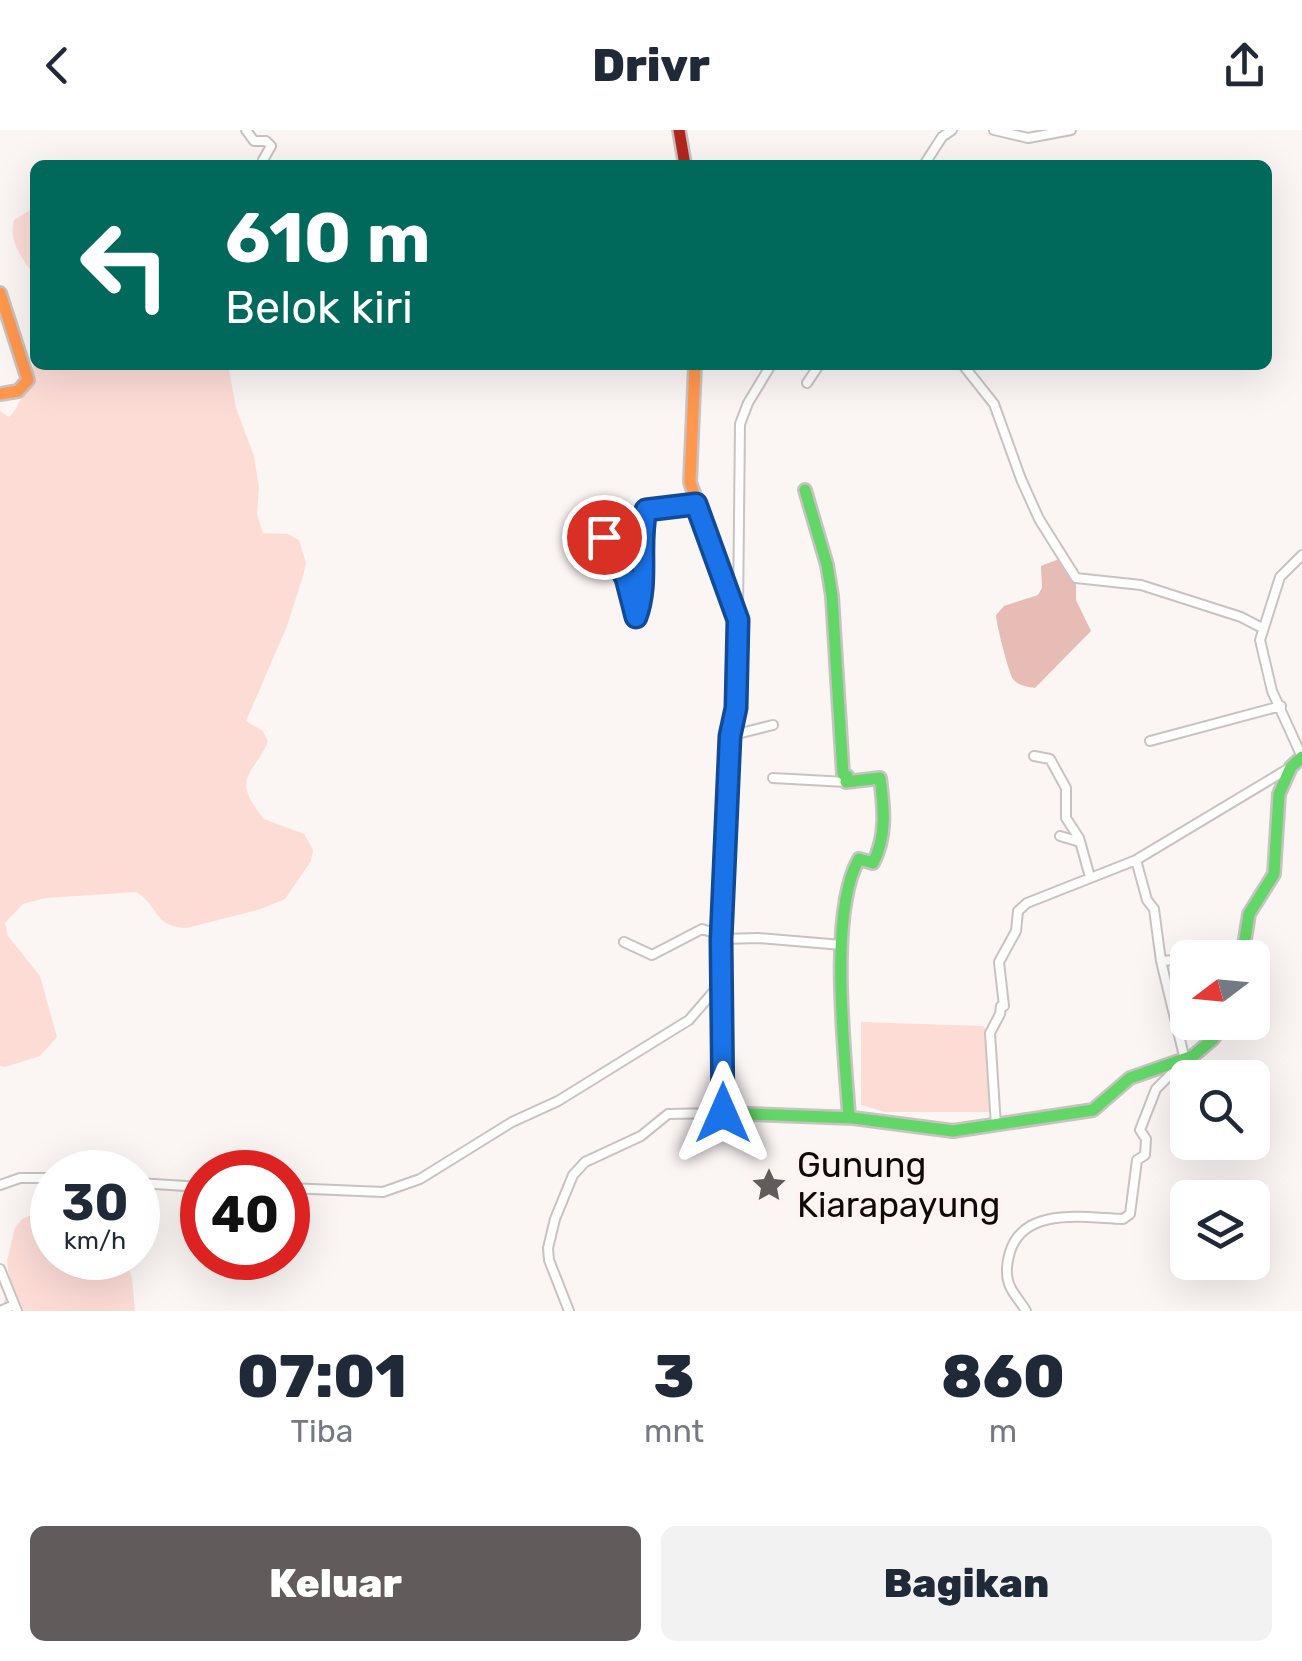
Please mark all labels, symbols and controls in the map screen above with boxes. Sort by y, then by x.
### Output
icon: back [30,38,85,93]
icon: share [1217,38,1272,93]
text: Drivr [592,39,710,92]
text: 610 m [225,197,431,280]
icon: left [60,200,190,330]
text: Belok kiri [225,281,413,334]
pin [562,495,647,580]
icon: arrive [577,510,632,565]
north arrow [1170,940,1270,1040]
map controls [1170,940,1270,1280]
button: search [1170,1060,1270,1160]
position arrow [671,1061,775,1165]
place label: Gunung Kiarapayung [797,1144,1000,1226]
speed limit sign: 40 [180,1150,310,1280]
place icon: Gunung Kiarapayung [750,1166,788,1204]
text: 30 [62,1173,128,1233]
button: layers [1170,1180,1270,1280]
text: km/h [64,1226,126,1255]
text: 07:01 [237,1341,407,1412]
text: 3 [653,1341,695,1412]
text: 860 [941,1341,1065,1412]
text: Tiba [291,1412,353,1450]
text: mnt [644,1412,704,1450]
text: m [989,1412,1017,1450]
button: Keluar [30,1526,641,1641]
button: Bagikan [661,1526,1272,1641]

